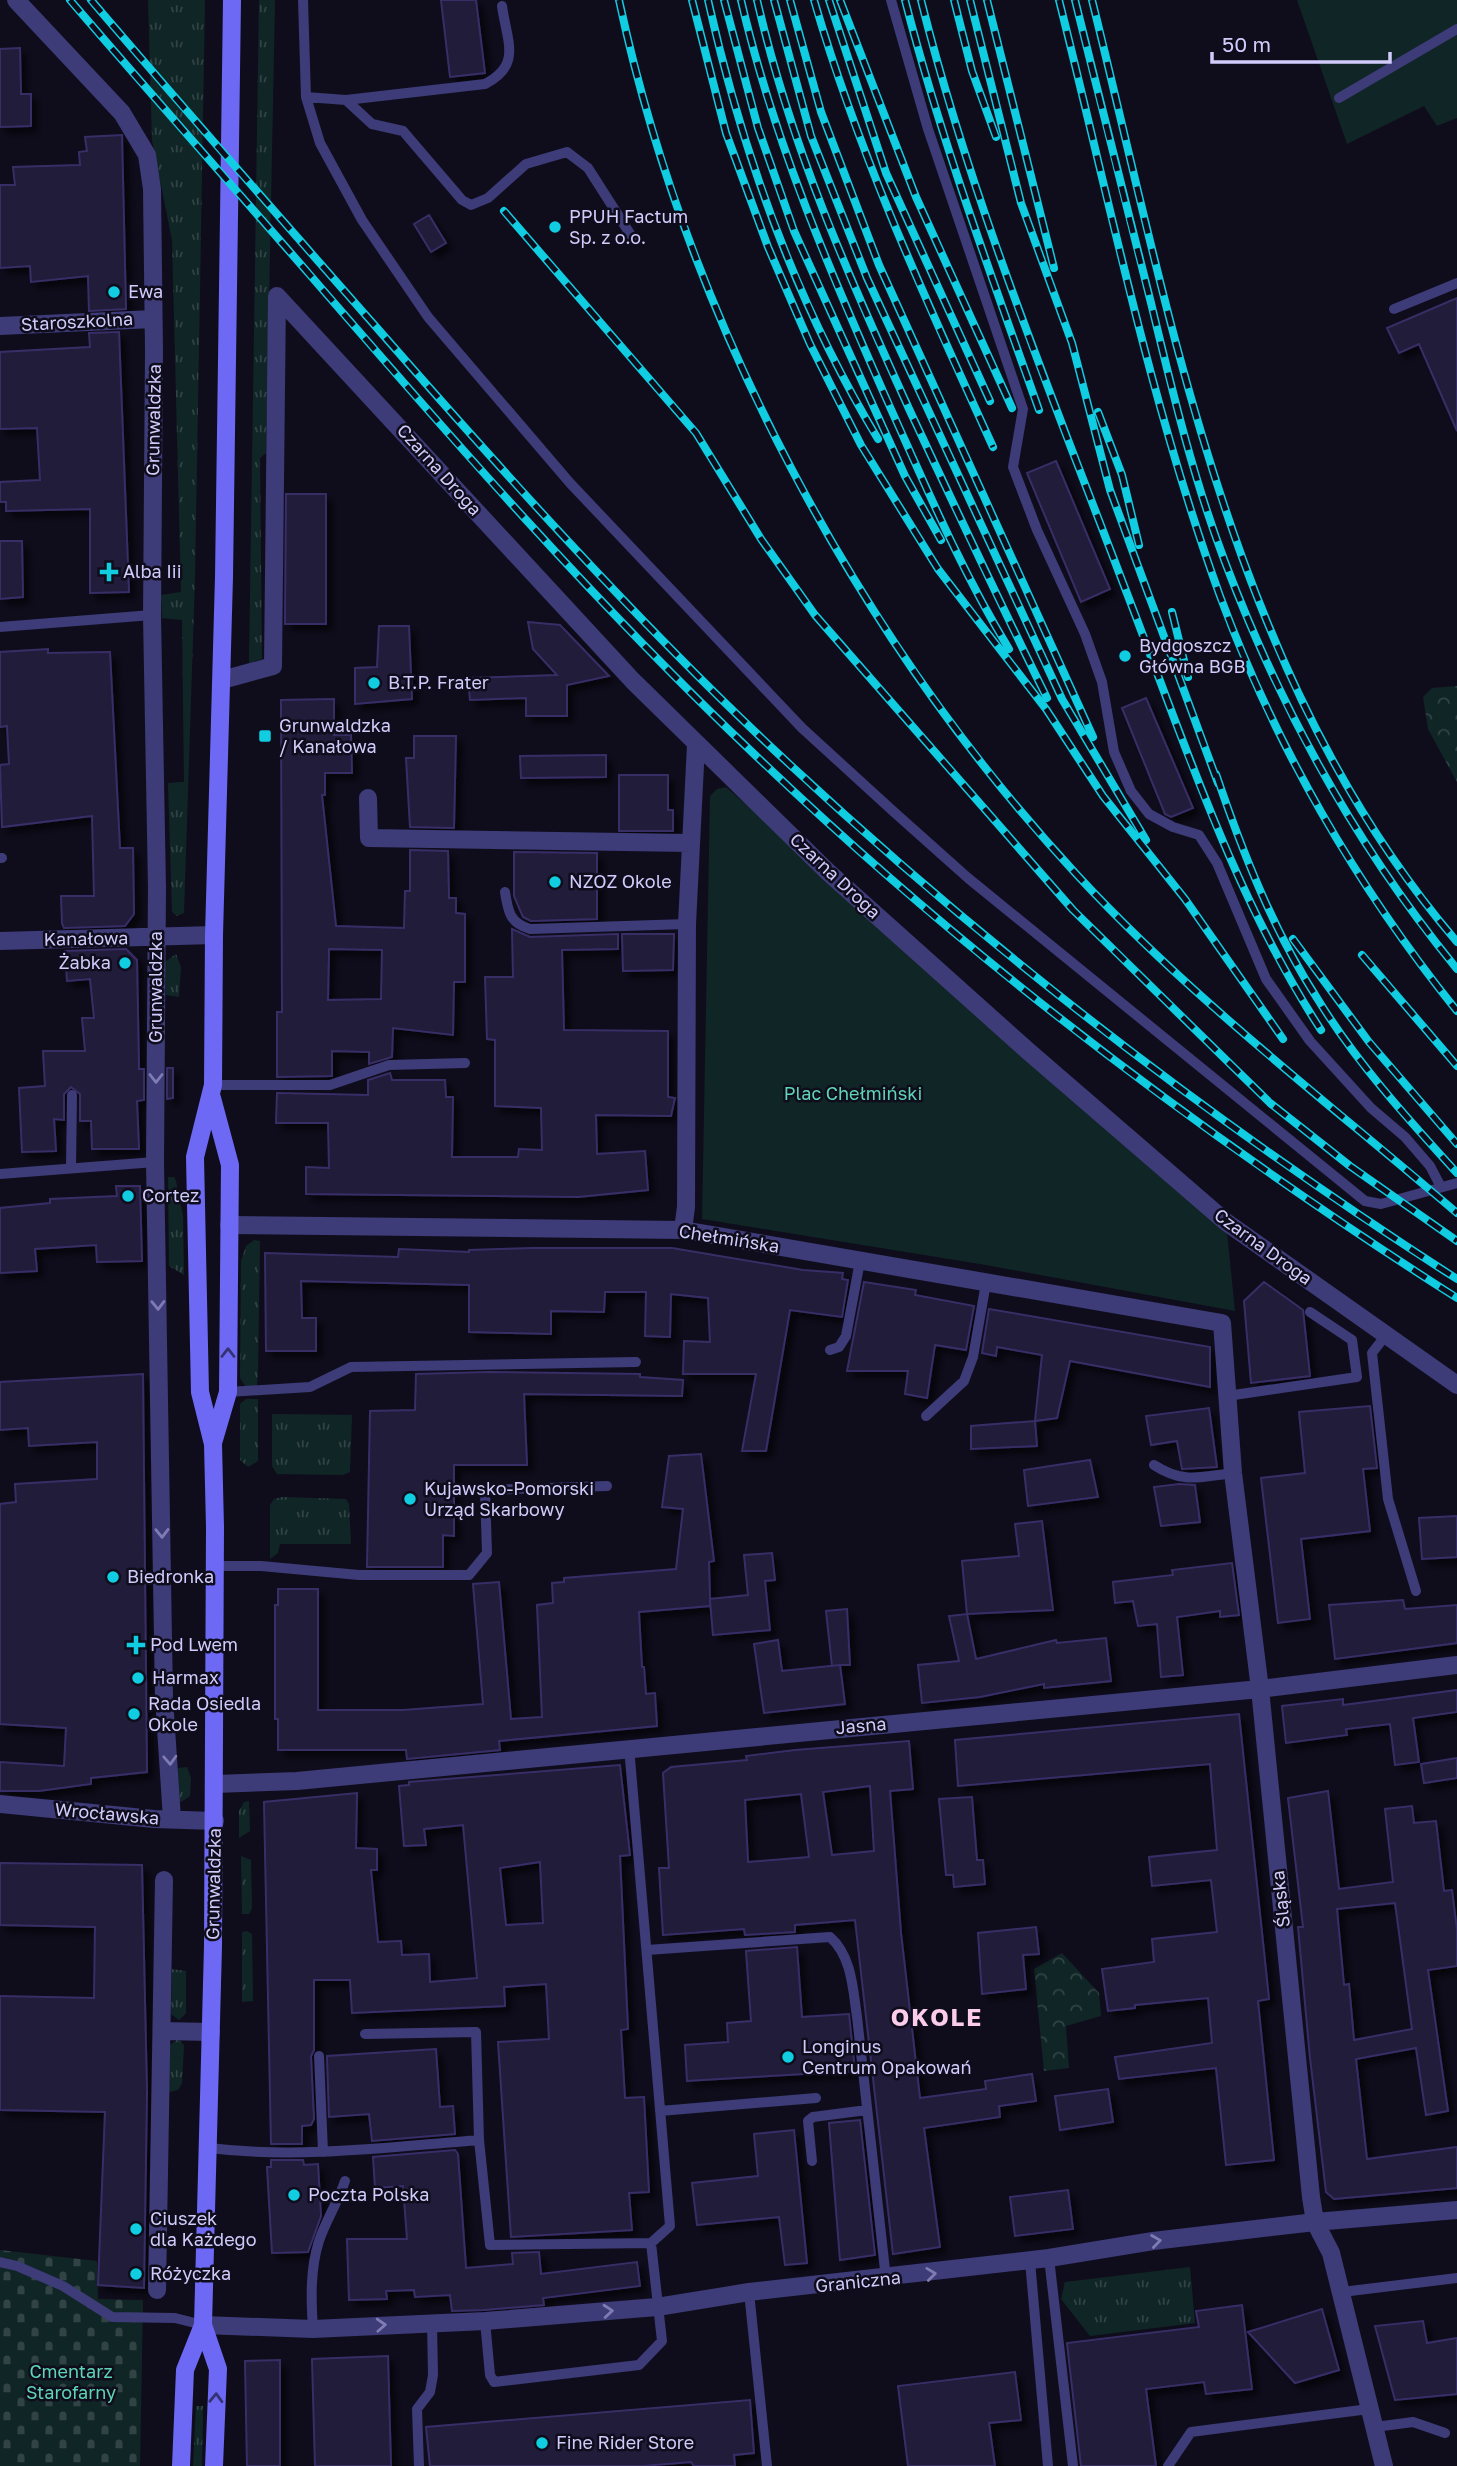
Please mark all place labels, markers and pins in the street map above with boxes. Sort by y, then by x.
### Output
place label: PPUH Factum Sp. z o.o. [569,205,688,248]
marker: PPUH Factum Sp. z o.o. [547,219,563,235]
place label: Ewa [128,280,163,302]
marker: Ewa [106,284,122,300]
place label: Alba Iii [123,560,182,582]
marker: Alba Iii [101,564,117,580]
place label: Bydgoszcz Główna BGB [1139,634,1245,677]
marker: Bydgoszcz Główna BGB [1117,648,1133,664]
place label: B.T.P. Frater [388,671,489,693]
marker: B.T.P. Frater [366,675,382,691]
place label: Grunwaldzka / Kanałowa [279,714,391,757]
marker: Grunwaldzka / Kanałowa [257,728,273,744]
place label: NZOZ Okole [569,870,672,892]
marker: NZOZ Okole [547,874,563,890]
place label: Żabka [59,951,111,973]
marker: Żabka [117,955,133,971]
place label: Cortez [142,1184,199,1206]
marker: Cortez [120,1188,136,1204]
place label: Kujawsko-Pomorski Urząd Skarbowy [424,1477,594,1520]
marker: Kujawsko-Pomorski Urząd Skarbowy [402,1491,418,1507]
place label: Biedronka [127,1565,214,1587]
marker: Biedronka [105,1569,121,1585]
place label: Pod Lwem [150,1633,238,1655]
marker: Pod Lwem [128,1637,144,1653]
place label: Harmax [152,1666,219,1688]
marker: Harmax [130,1670,146,1686]
place label: Rada Osiedla Okole [148,1692,261,1735]
marker: Rada Osiedla Okole [126,1706,142,1722]
place label: Longinus Centrum Opakowań [802,2035,972,2078]
marker: Longinus Centrum Opakowań [780,2049,796,2065]
place label: Poczta Polska [308,2183,430,2205]
marker: Poczta Polska [286,2187,302,2203]
place label: Ciuszek dla Każdego [150,2207,256,2250]
marker: Ciuszek dla Każdego [128,2221,144,2237]
place label: Różyczka [150,2262,231,2284]
marker: Różyczka [128,2266,144,2282]
place label: Fine Rider Store [556,2431,694,2453]
marker: Fine Rider Store [534,2435,550,2451]

